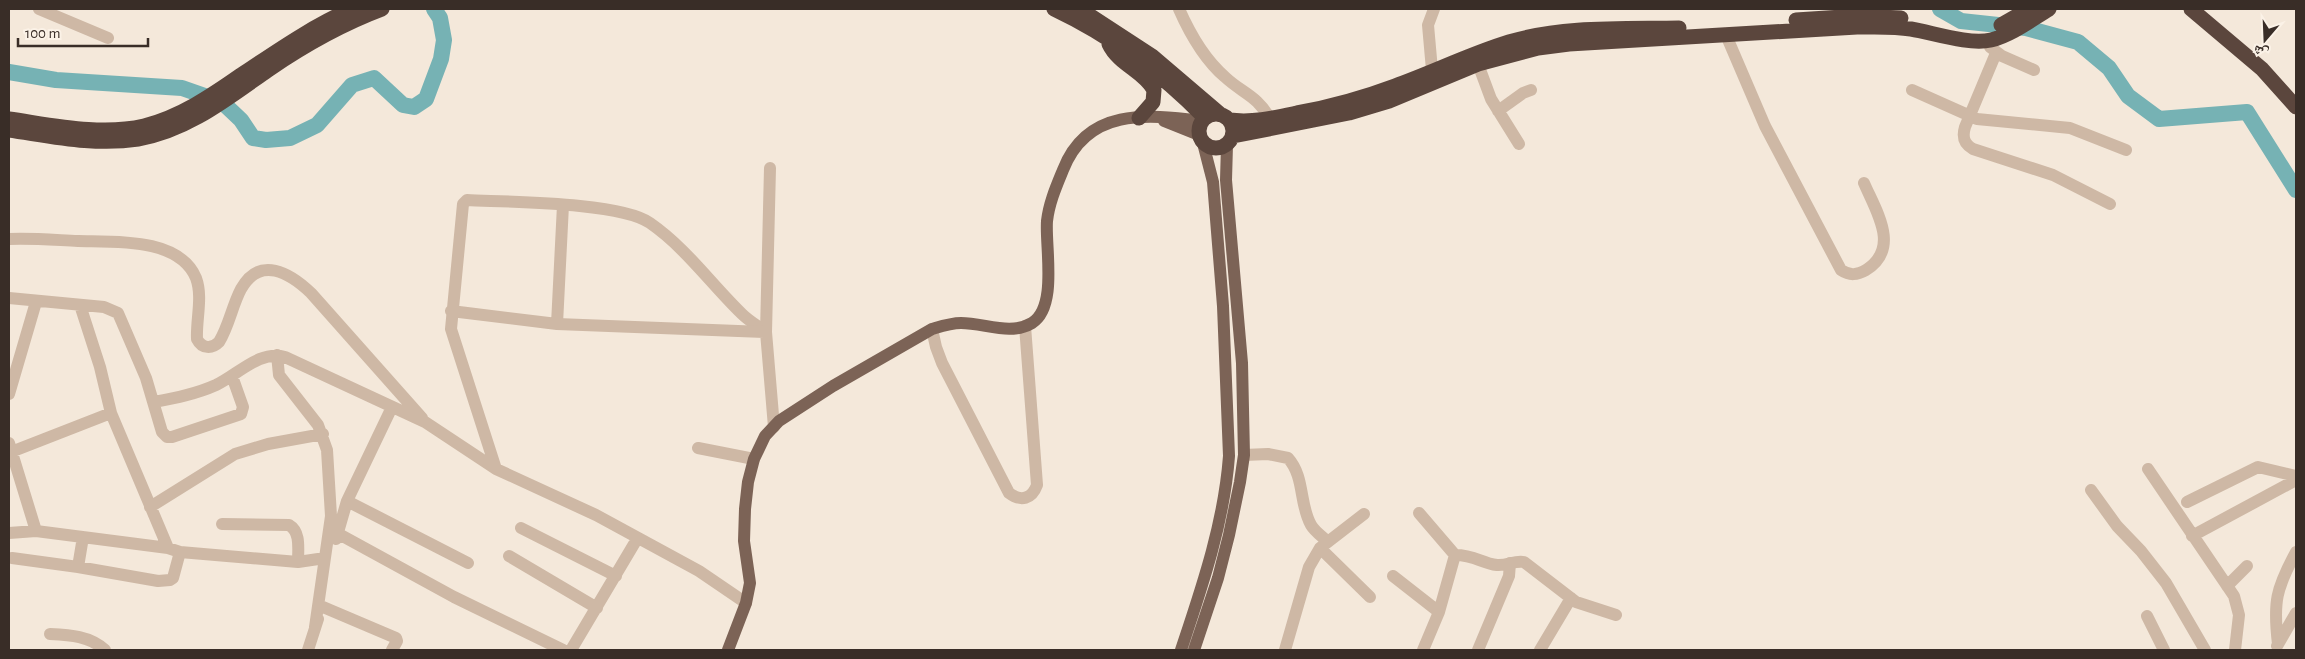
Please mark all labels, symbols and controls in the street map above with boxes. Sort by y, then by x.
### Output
scale bar [18,15,148,47]
north arrow [2240,15,2290,65]
text: 100 m [25,26,60,41]
text: ش [2252,41,2271,60]

